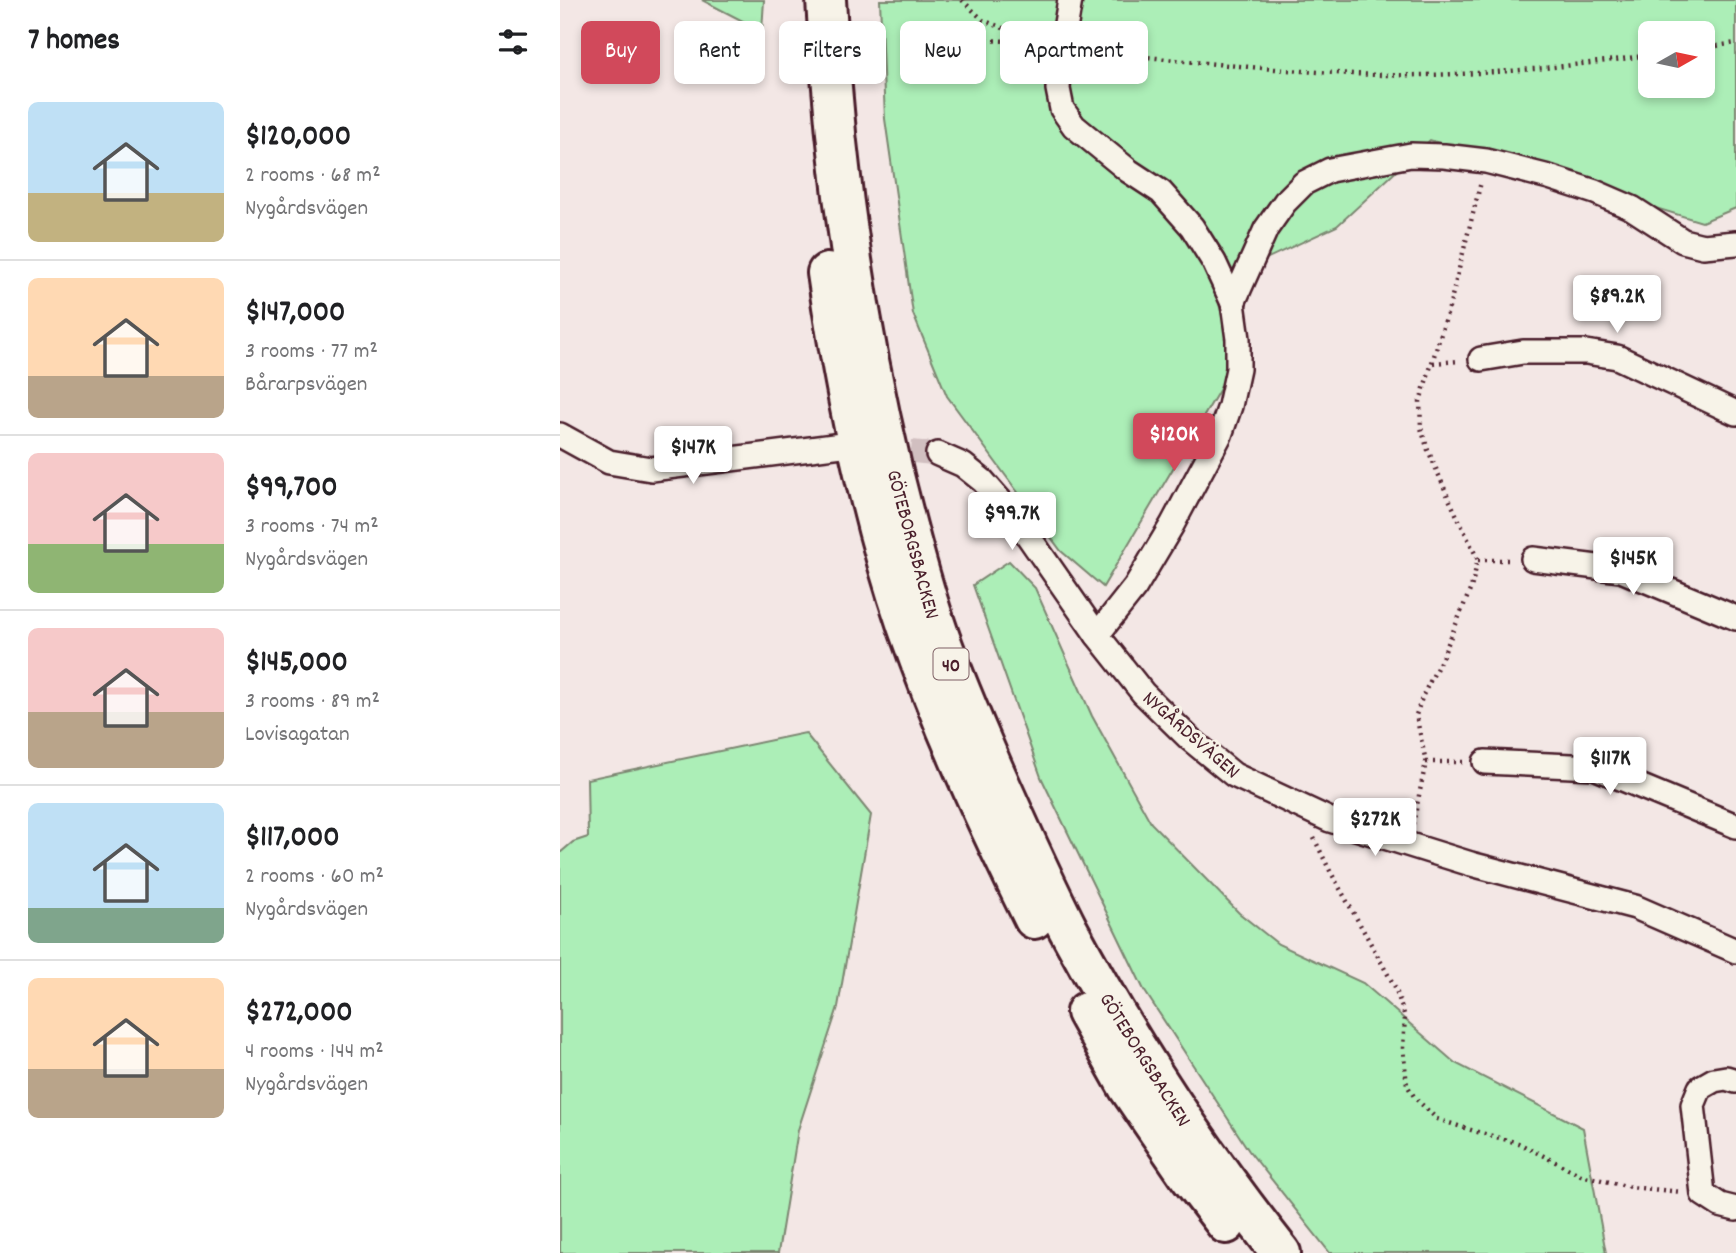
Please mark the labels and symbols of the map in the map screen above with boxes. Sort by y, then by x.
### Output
north arrow [1638,21,1715,98]
pin: $89.2K [1560,276,1674,335]
pin: $120K [1125,414,1223,473]
pin: $147K [644,426,742,486]
street label: GÖTEBORGSBACKEN [877,467,945,623]
pin: $99.7K [955,492,1069,552]
pin: $145K [1584,538,1682,597]
road number: 40 [934,649,968,680]
street label: NYGÅRDSVÄGEN [1134,685,1246,787]
pin: $117K [1561,738,1659,797]
pin: $272K [1326,798,1424,858]
street label: GÖTEBORGSBACKEN [1090,988,1197,1134]

